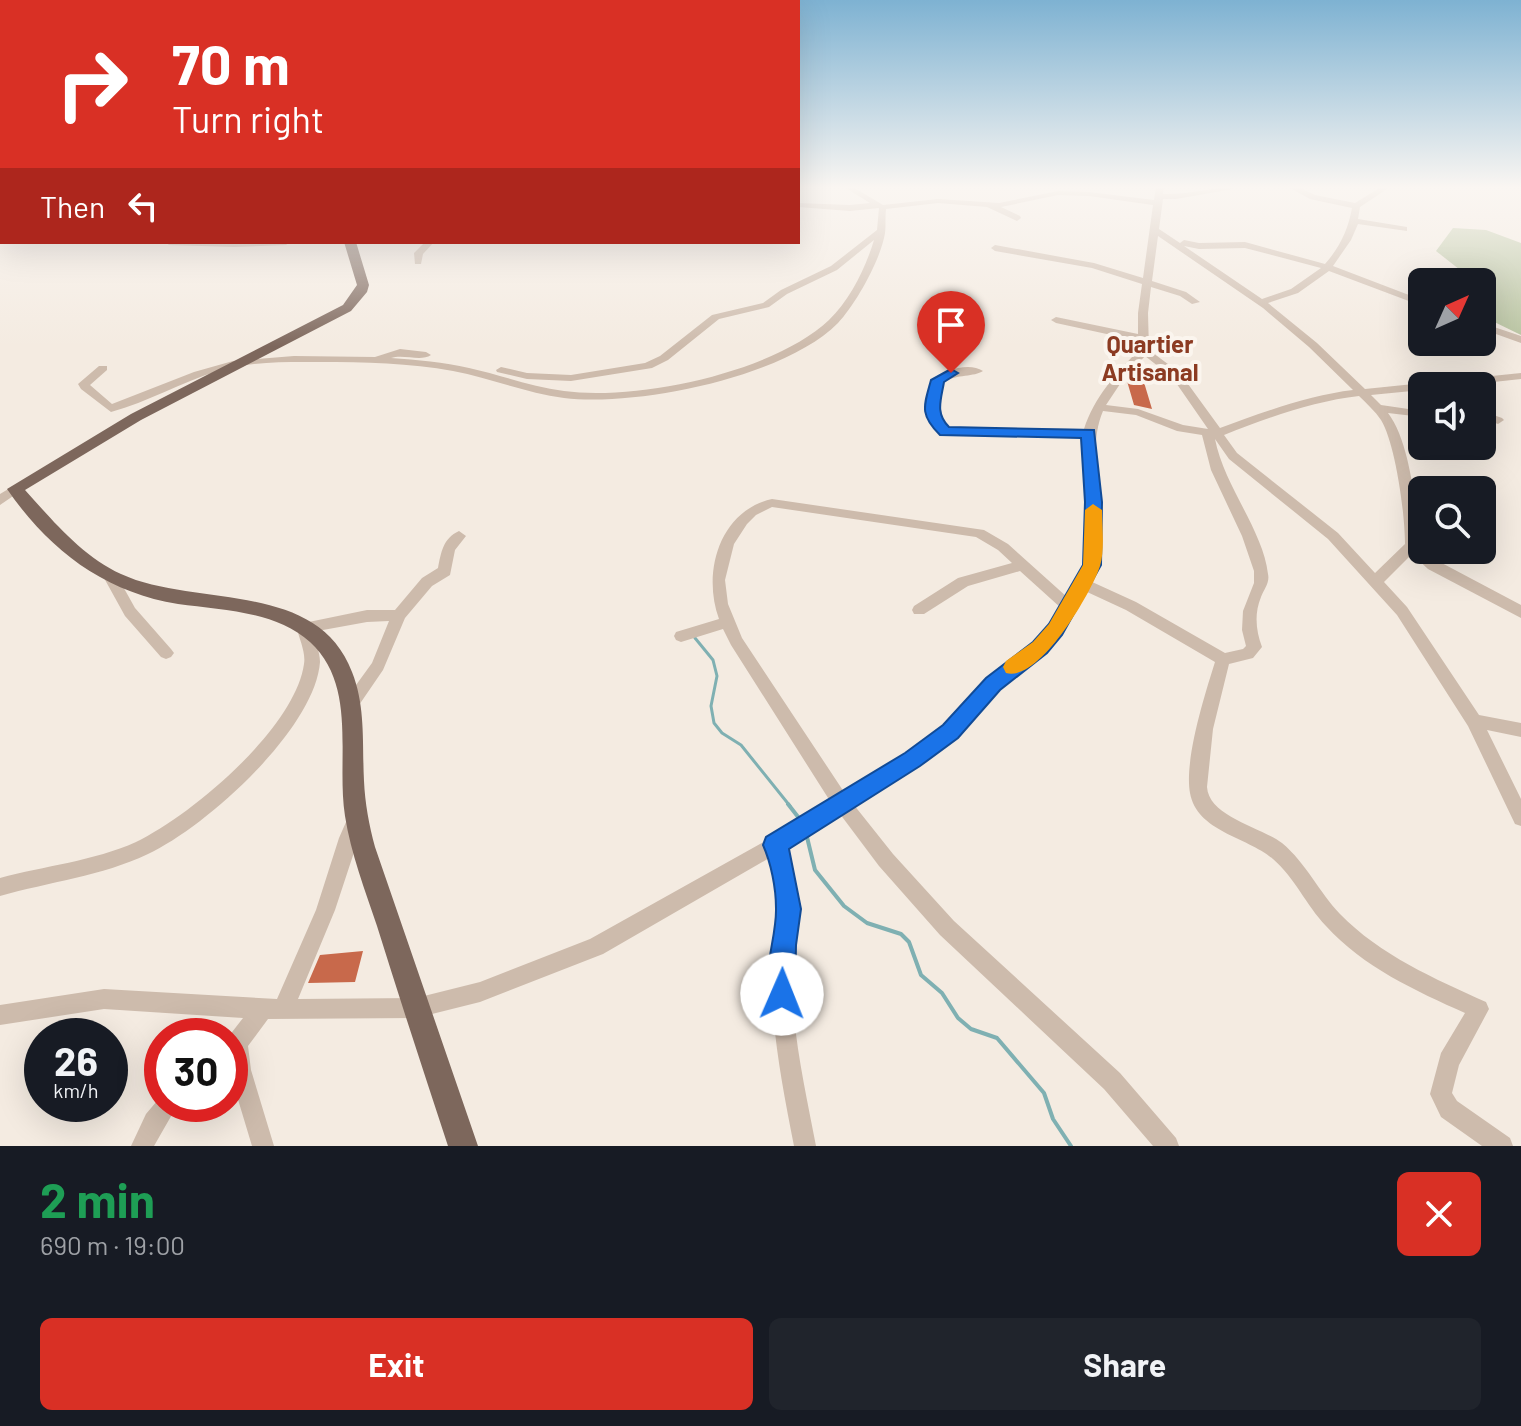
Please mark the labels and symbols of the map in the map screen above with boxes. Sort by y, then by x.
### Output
north arrow [1408,268,1496,356]
pin [917,291,985,373]
district label: Quartier Artisanal [1101,329,1199,386]
position arrow [740,952,824,1036]
speed limit sign: 30 [144,1018,248,1122]

